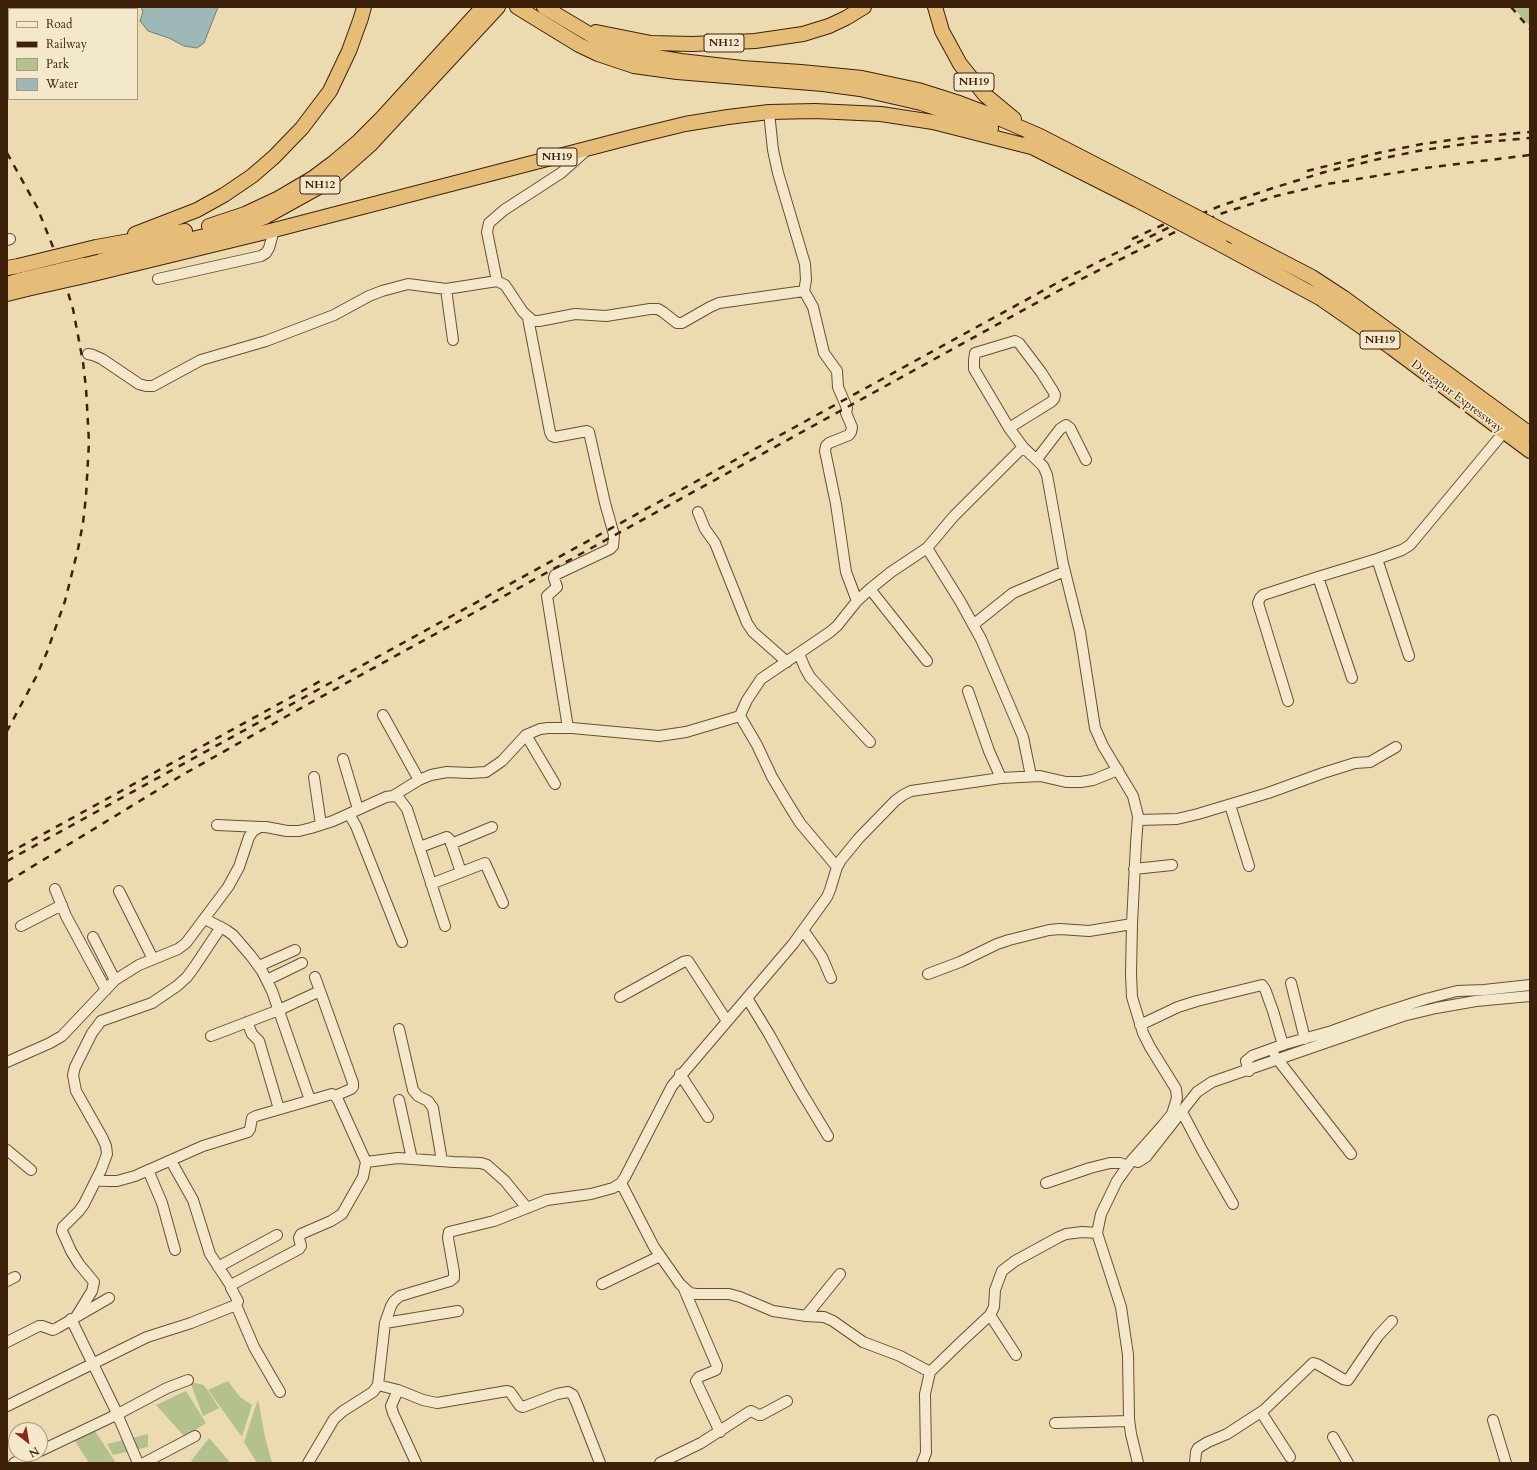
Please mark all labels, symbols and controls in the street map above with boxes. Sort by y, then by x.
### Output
legend [8,8,138,100]
text: Road [46,16,72,32]
road number: NH12 [704,34,744,52]
text: Railway [46,36,87,52]
text: Park [46,56,69,72]
road number: NH19 [954,73,994,91]
text: Water [46,76,78,92]
road number: NH19 [537,148,577,166]
road number: NH12 [300,176,340,194]
road number: NH19 [1360,331,1400,349]
street label: Durgapur Expressway [1408,358,1506,436]
north arrow [8,1422,48,1462]
text: N [26,1443,42,1461]

